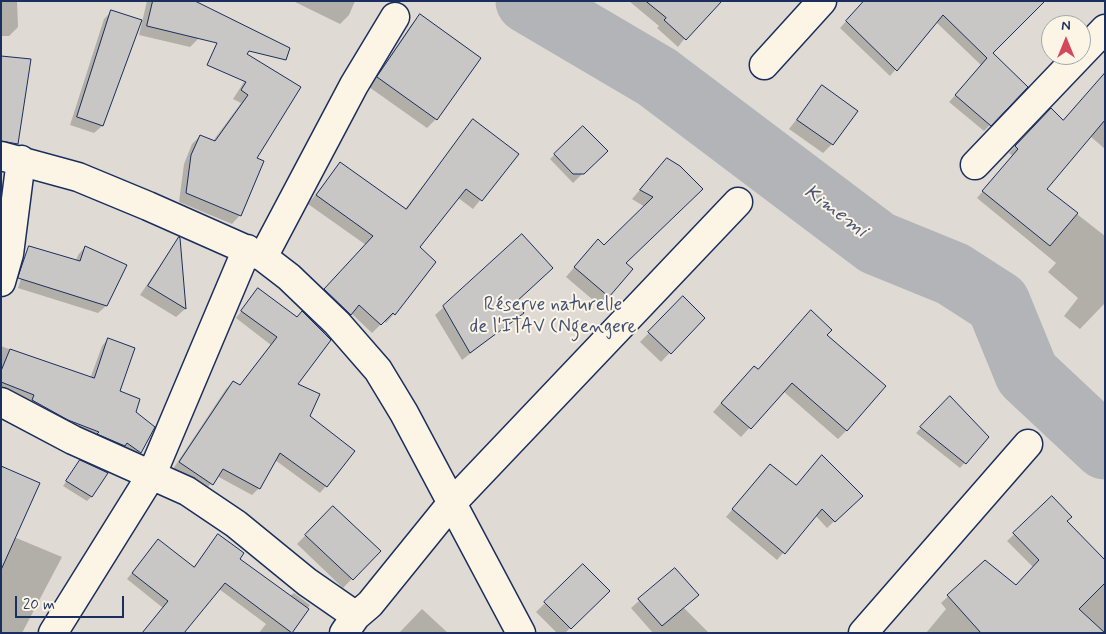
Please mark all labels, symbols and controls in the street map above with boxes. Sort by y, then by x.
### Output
north arrow [1041,15,1091,65]
text: N [1061,17,1071,35]
water label: Kimemi [799,180,871,244]
park label: Réserve naturelle de l'ITAV (Ngengere [470,295,636,339]
scale bar [18,586,126,618]
text: 20 m [23,595,55,615]

